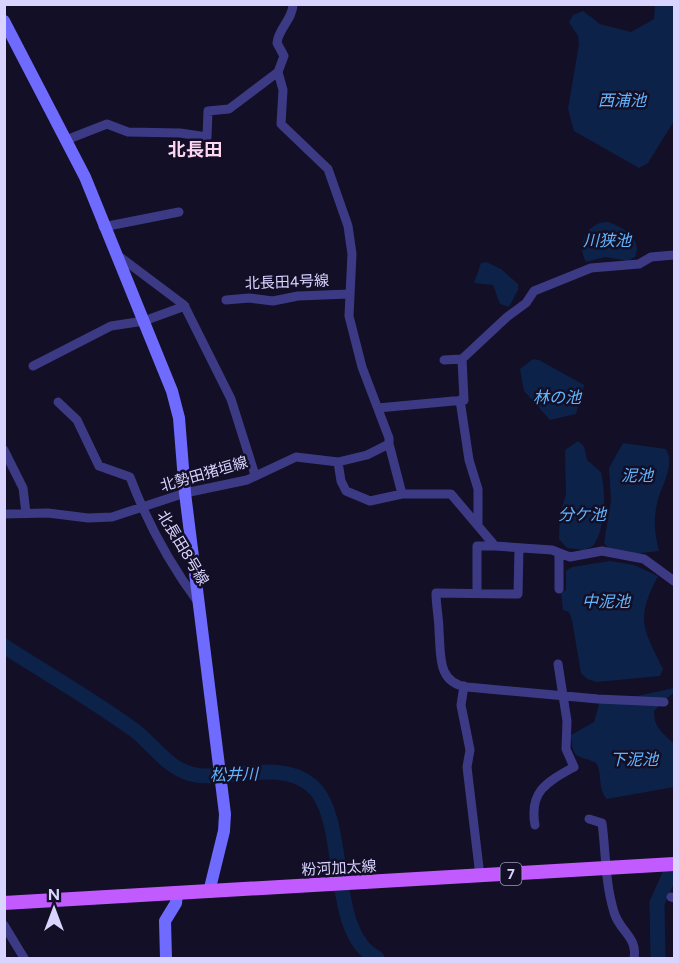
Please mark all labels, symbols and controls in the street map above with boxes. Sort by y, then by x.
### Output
water label: 西浦池 [598,91,648,110]
district label: 北長田 [168,139,222,161]
water label: 川狭池 [583,231,633,250]
street label: 北長田4号線 [245,272,329,292]
water label: 林の池 [533,388,583,407]
street label: 北勢田猪垣線 [158,453,250,495]
water label: 泥池 [621,466,655,485]
water label: 分ケ池 [558,505,608,524]
street label: 北長田8号線 [154,507,212,589]
water label: 中泥池 [582,592,632,611]
water label: 下泥池 [610,750,660,769]
water label: 松井川 [210,765,260,784]
street label: 粉河加太線 [301,857,377,879]
road number: 7 [500,863,522,885]
north arrow [24,879,84,939]
text: N [48,885,60,904]

